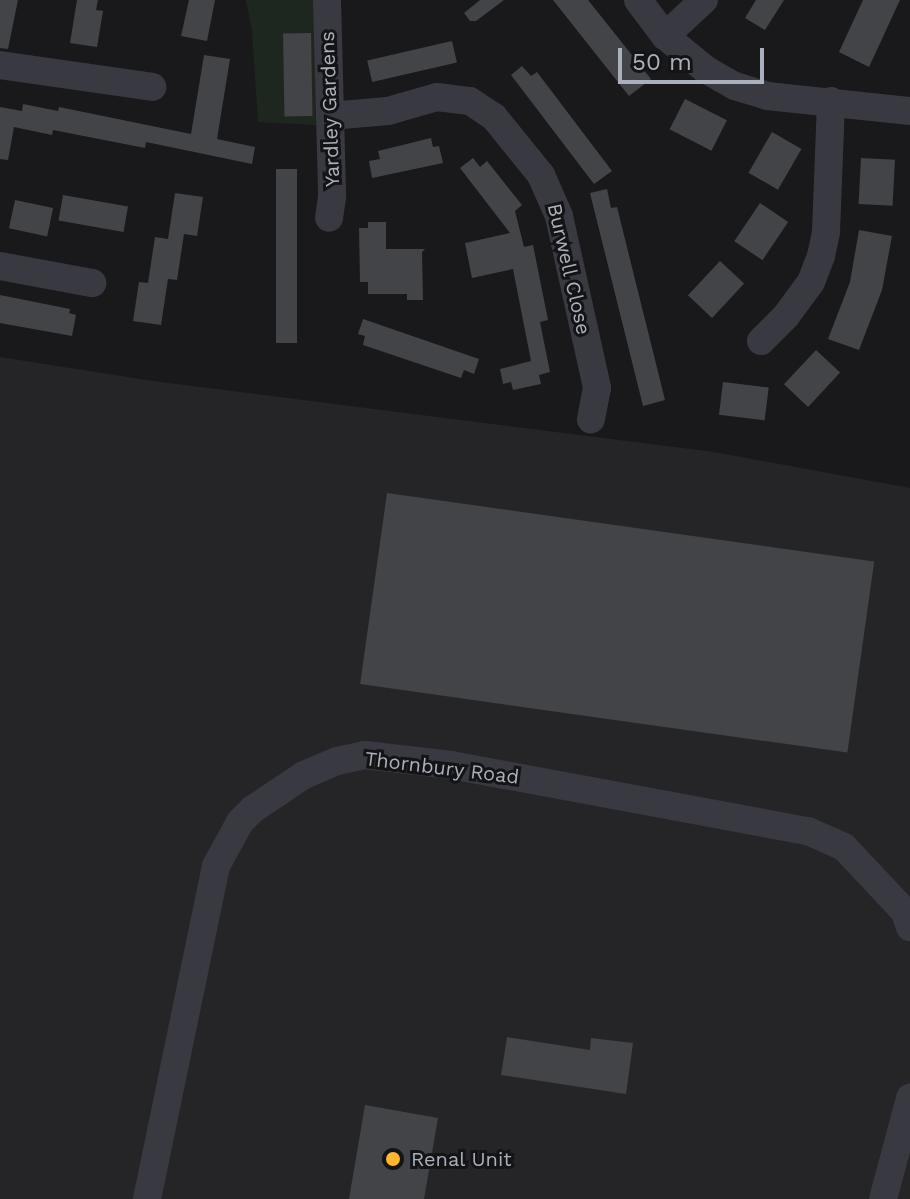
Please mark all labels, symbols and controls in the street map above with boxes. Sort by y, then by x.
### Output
street label: Yardley Gardens [315,30,345,188]
scale bar [622,32,768,82]
text: 50 m [632,48,692,76]
street label: Burwell Close [542,201,596,337]
street label: Thornbury Road [363,747,521,789]
place label: Renal Unit [411,1147,512,1171]
marker: Renal Unit [382,1148,404,1170]

